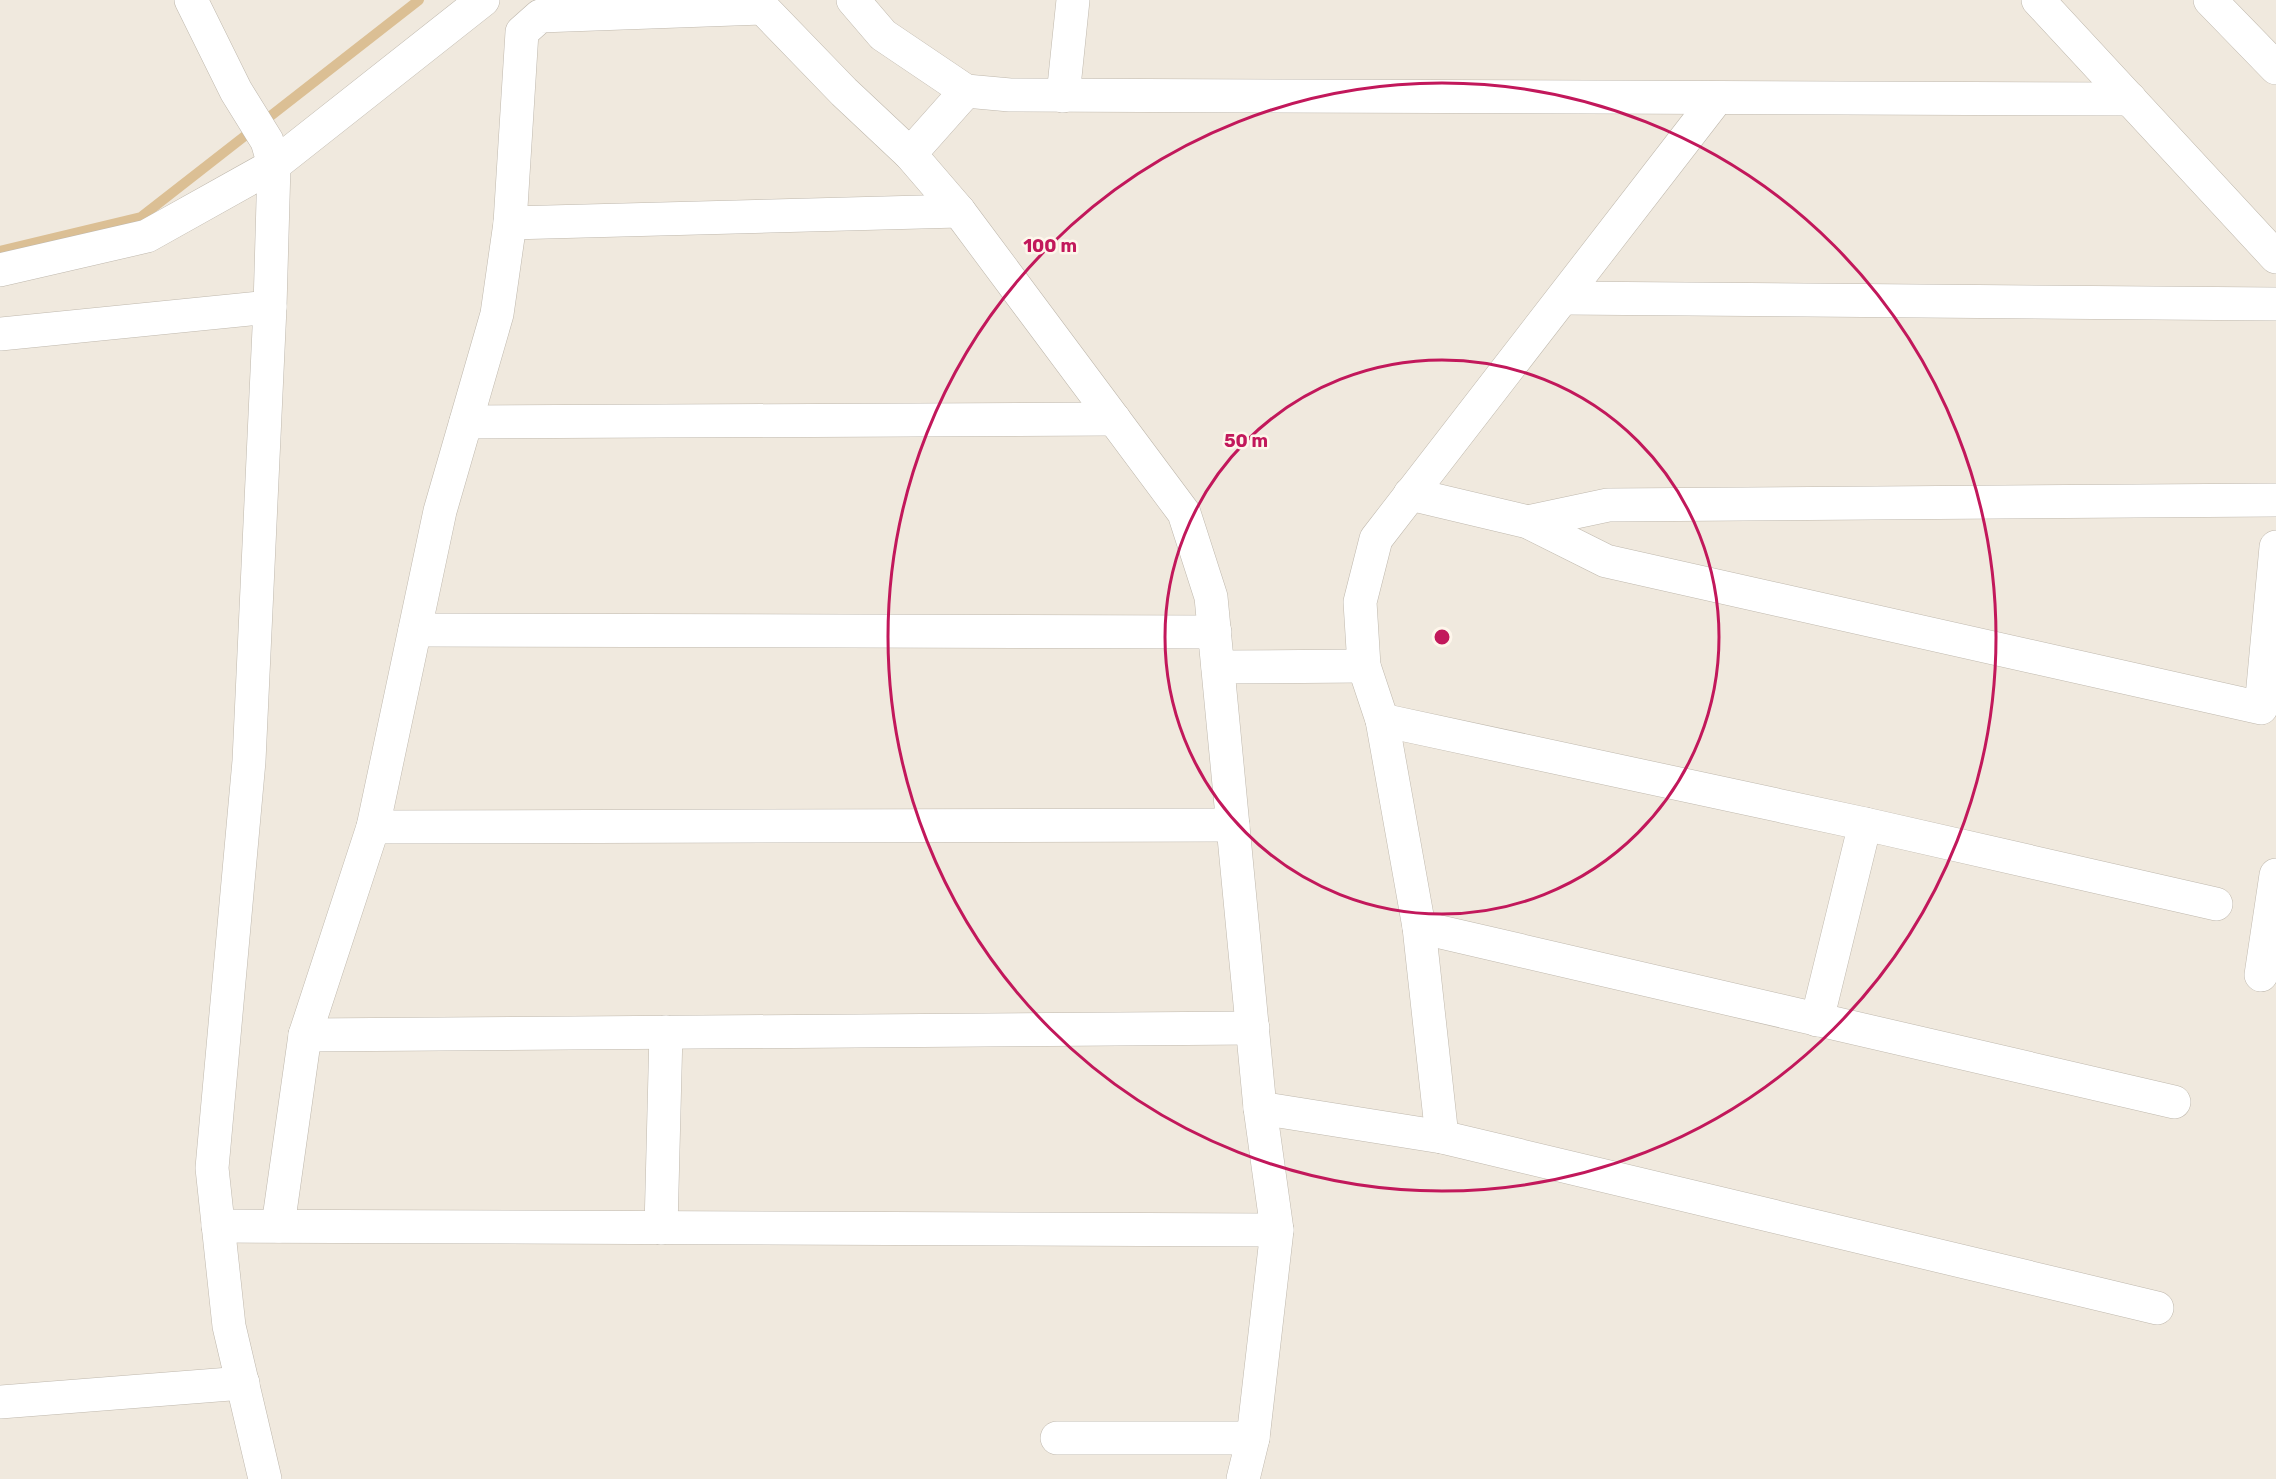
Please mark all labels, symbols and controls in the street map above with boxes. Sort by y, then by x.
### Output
text: 100 m [1023,235,1077,257]
text: 50 m [1224,430,1268,452]
centre of rings [1432,627,1452,647]

